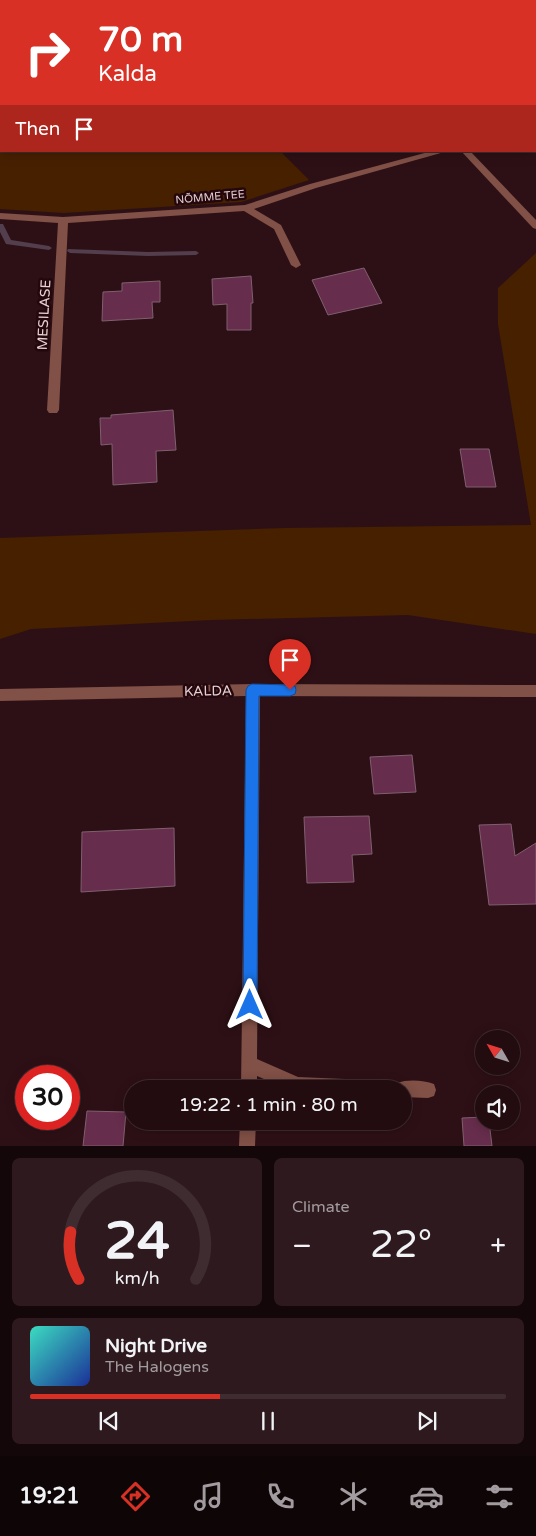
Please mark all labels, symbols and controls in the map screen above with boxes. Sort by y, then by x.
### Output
text: 70 m [98,19,183,61]
icon: right [15,20,80,85]
text: Kalda [98,61,157,87]
icon: arrive [70,115,98,143]
text: Then [15,118,60,140]
street label: NÕMME TEE [175,187,245,207]
street label: MESILASE [34,279,54,351]
pin [269,639,311,690]
icon: arrive [276,646,304,674]
street label: KALDA [184,682,232,700]
position arrow [223,978,275,1030]
north arrow [475,1030,520,1075]
map controls [475,1030,520,1130]
speed limit sign: 30 [15,1065,80,1130]
button: sound [475,1085,520,1130]
text: 19:22 · 1 min · 80 m [178,1094,358,1116]
text: Climate [292,1197,350,1217]
text: 24 [104,1210,170,1273]
text: 22° [370,1222,432,1268]
text: − [292,1229,312,1263]
text: + [490,1229,506,1263]
text: km/h [115,1268,159,1289]
text: Night Drive [105,1335,207,1357]
text: The Halogens [105,1357,209,1377]
icon: previous [95,1407,123,1435]
icon: pause [254,1407,282,1435]
icon: next [413,1407,441,1435]
icon: directions [118,1479,153,1514]
icon: music [191,1479,226,1514]
icon: phone [263,1479,298,1514]
icon: climate [336,1479,371,1514]
icon: car [409,1479,444,1514]
icon: filters [482,1479,517,1514]
text: 19:21 [19,1483,80,1509]

